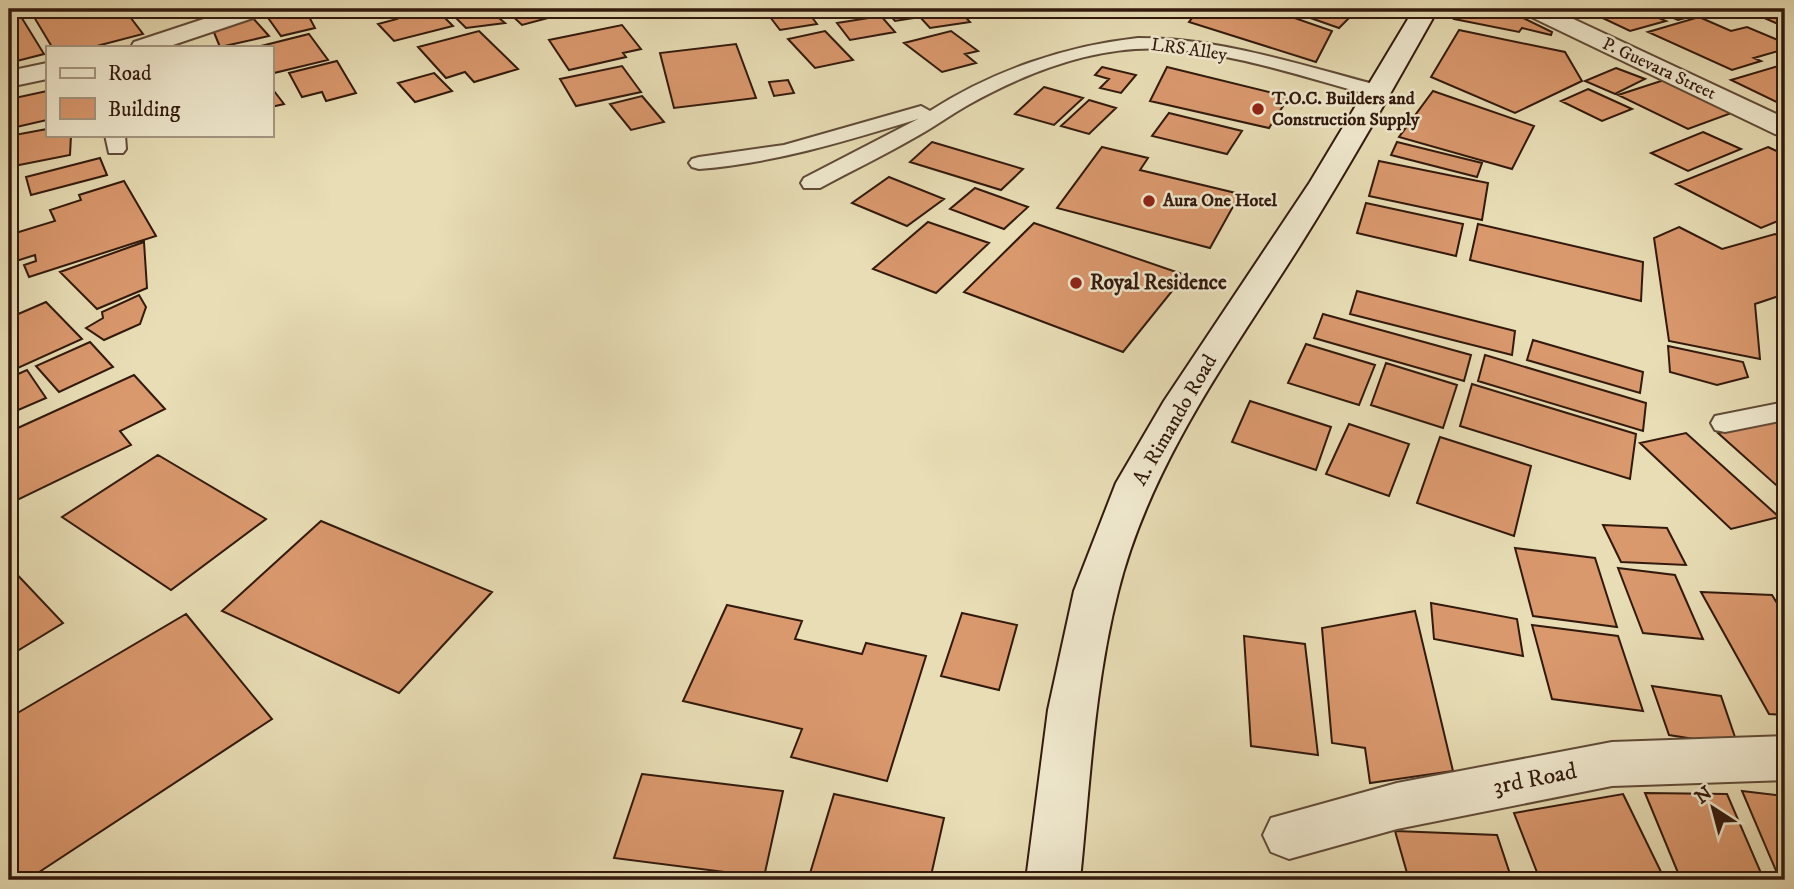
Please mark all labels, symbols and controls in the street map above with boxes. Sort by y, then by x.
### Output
street label: P. Guevara Street [1599,33,1719,105]
street label: LRS Alley [1150,34,1229,66]
legend [46,46,273,136]
text: Road [108,61,152,87]
place label: T.O.C. Builders and Construction Supply [1271,88,1420,131]
text: Building [108,97,181,123]
marker: T.O.C. Builders and Construction Supply [1250,101,1266,117]
place label: Aura One Hotel [1162,190,1278,212]
marker: Aura One Hotel [1141,193,1157,209]
place label: Royal Residence [1090,270,1227,296]
marker: Royal Residence [1068,275,1084,291]
street label: A. Rimando Road [1127,349,1223,490]
street label: 3rd Road [1491,756,1579,802]
north arrow [1678,774,1748,844]
text: N [1691,781,1717,809]

